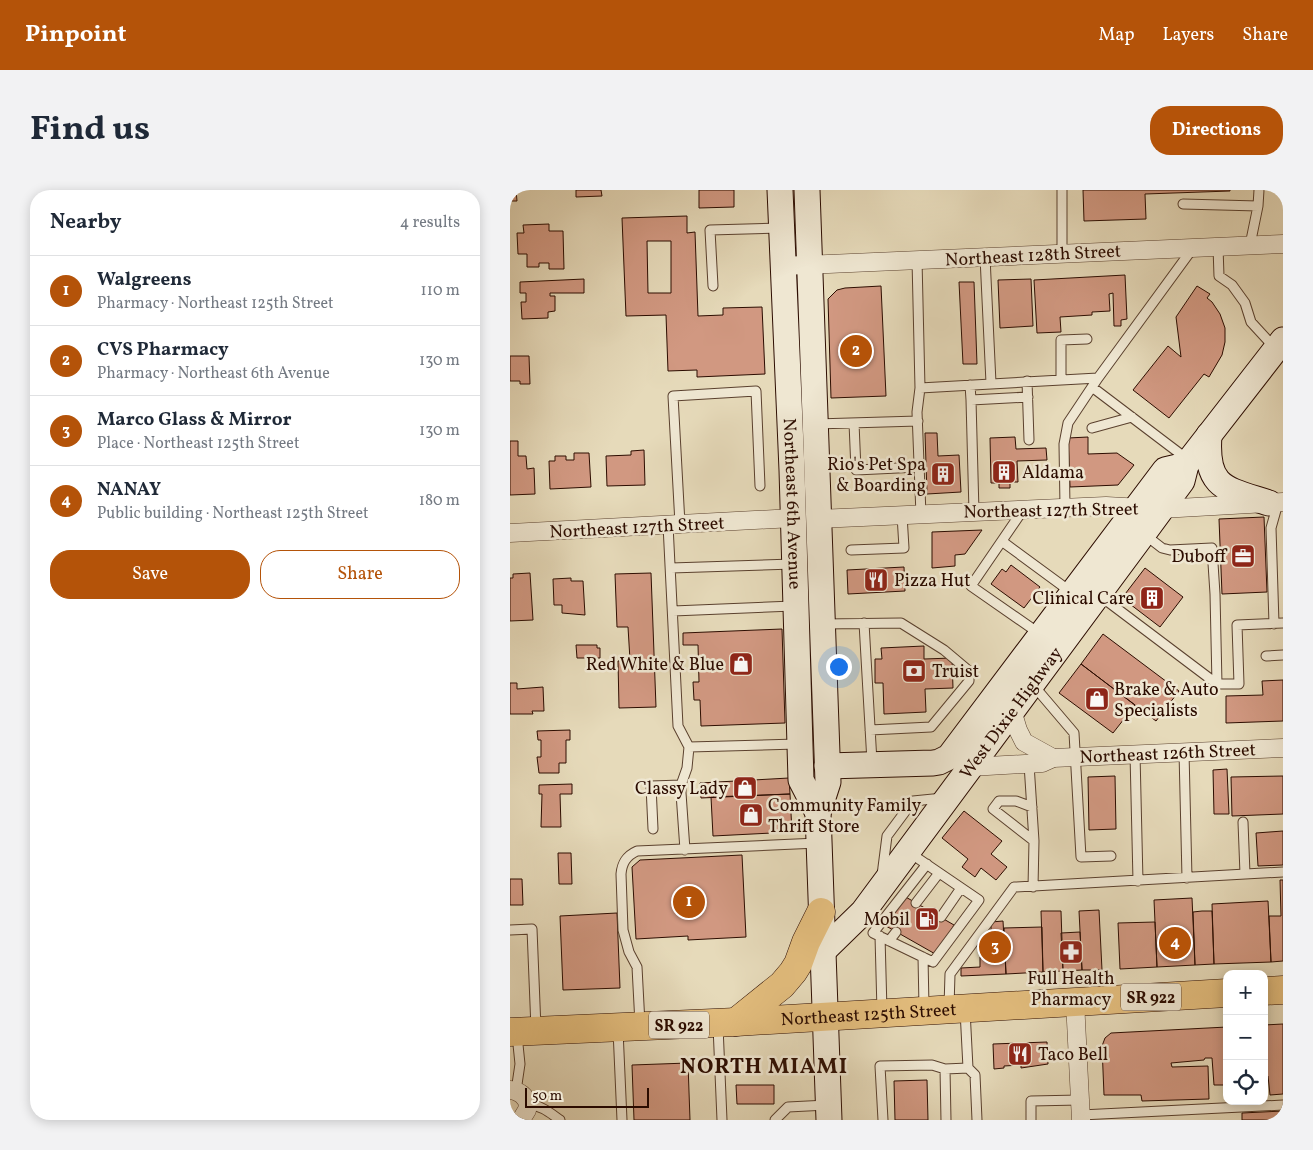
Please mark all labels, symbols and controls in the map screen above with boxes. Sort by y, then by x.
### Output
text: Pinpoint [25,18,127,52]
text: Map [1098,23,1134,48]
text: Layers [1162,23,1214,48]
text: Share [1242,23,1288,48]
text: Find us [30,106,150,154]
button: Directions [1150,106,1283,155]
text: Nearby [50,208,121,237]
text: 4 results [400,212,460,234]
street label: Northeast 128th Street [944,239,1122,274]
text: Walgreens [97,267,191,293]
text: 1 [63,280,69,302]
text: 110 m [421,280,460,302]
text: Pharmacy · Northeast 125th Street [97,293,334,315]
pin: 2 [840,332,872,370]
text: CVS Pharmacy [97,337,229,363]
text: 2 [62,350,70,372]
text: 130 m [419,350,460,372]
text: Pharmacy · Northeast 6th Avenue [97,363,330,385]
text: Marco Glass & Mirror [97,407,291,433]
street label: Northeast 6th Avenue [776,418,806,590]
text: 3 [62,420,70,442]
text: 130 m [419,420,460,442]
text: Place · Northeast 125th Street [97,433,300,455]
place label: Rio's Pet Spa & Boarding [827,453,926,499]
building icon: Aldama [991,459,1017,485]
building icon: Rio's Pet Spa & Boarding [930,461,956,487]
place label: Aldama [1022,461,1084,486]
text: NANAY [97,477,161,503]
text: 4 [61,490,71,512]
text: 180 m [419,490,460,512]
street label: Northeast 127th Street [963,497,1139,526]
text: Public building · Northeast 125th Street [97,503,369,525]
street label: Northeast 127th Street [549,511,725,546]
office icon: Duboff [1230,543,1256,569]
place label: Duboff [1171,545,1228,570]
button: Save [50,550,250,599]
button: Share [260,550,460,599]
restaurant icon: Pizza Hut [863,567,889,593]
place label: Pizza Hut [894,569,971,594]
building icon: Clinical Care [1139,585,1165,611]
place label: Clinical Care [1032,587,1134,612]
street label: West Dixie Highway [955,642,1069,785]
shop icon: Red White & Blue [728,651,754,677]
place label: Red White & Blue [586,653,724,678]
your location [826,654,852,680]
bank icon: Truist [901,658,927,684]
place label: Truist [932,660,979,685]
place label: Brake & Auto Specialists [1114,678,1219,724]
shop icon: Brake & Auto Specialists [1084,686,1110,712]
street label: Northeast 126th Street [1079,738,1256,771]
shop icon: Classy Lady [732,775,758,801]
place label: Classy Lady [635,777,728,802]
place label: Community Family Thrift Store [768,794,922,840]
shop icon: Community Family Thrift Store [738,802,764,828]
pin: 1 [673,883,705,921]
fuel station icon: Mobil [914,906,940,932]
place label: Mobil [864,908,910,933]
pin: 4 [1159,924,1191,962]
pin: 3 [979,928,1011,966]
pharmacy icon: Full Health Pharmacy [1058,939,1084,965]
place label: Full Health Pharmacy [1027,967,1115,1013]
map controls [1223,970,1268,1105]
button: + [1223,970,1268,1015]
road number: SR 922 [1121,984,1181,1010]
street label: Northeast 125th Street [780,998,957,1033]
road number: SR 922 [649,1012,709,1038]
button: − [1223,1015,1268,1060]
restaurant icon: Taco Bell [1007,1041,1033,1067]
place label: Taco Bell [1038,1043,1108,1068]
district label: NORTH MIAMI [680,1052,848,1083]
button: locate [1223,1060,1268,1105]
scale bar [525,1085,649,1108]
text: 50 m [532,1087,562,1106]

